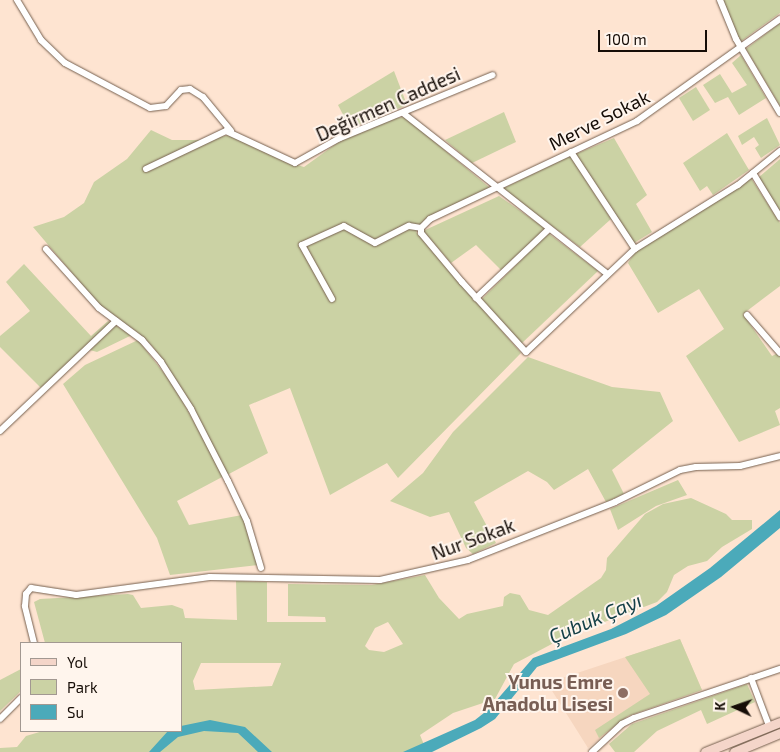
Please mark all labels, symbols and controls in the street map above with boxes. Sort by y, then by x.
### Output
scale bar [600,20,709,52]
text: 100 m [606,30,647,48]
street label: Değirmen Caddesi [312,62,464,146]
street label: Merve Sokak [545,85,653,155]
street label: Nur Sokak [428,513,518,565]
water label: Çubuk Çayı [545,588,645,648]
legend [20,642,182,732]
text: Yol [67,653,88,671]
place label: Yunus Emre Anadolu Lisesi [483,671,613,715]
text: Park [67,678,98,696]
north arrow [710,682,760,732]
marker: Yunus Emre Anadolu Lisesi [617,687,629,699]
text: K [711,701,728,711]
text: Su [67,703,84,721]

